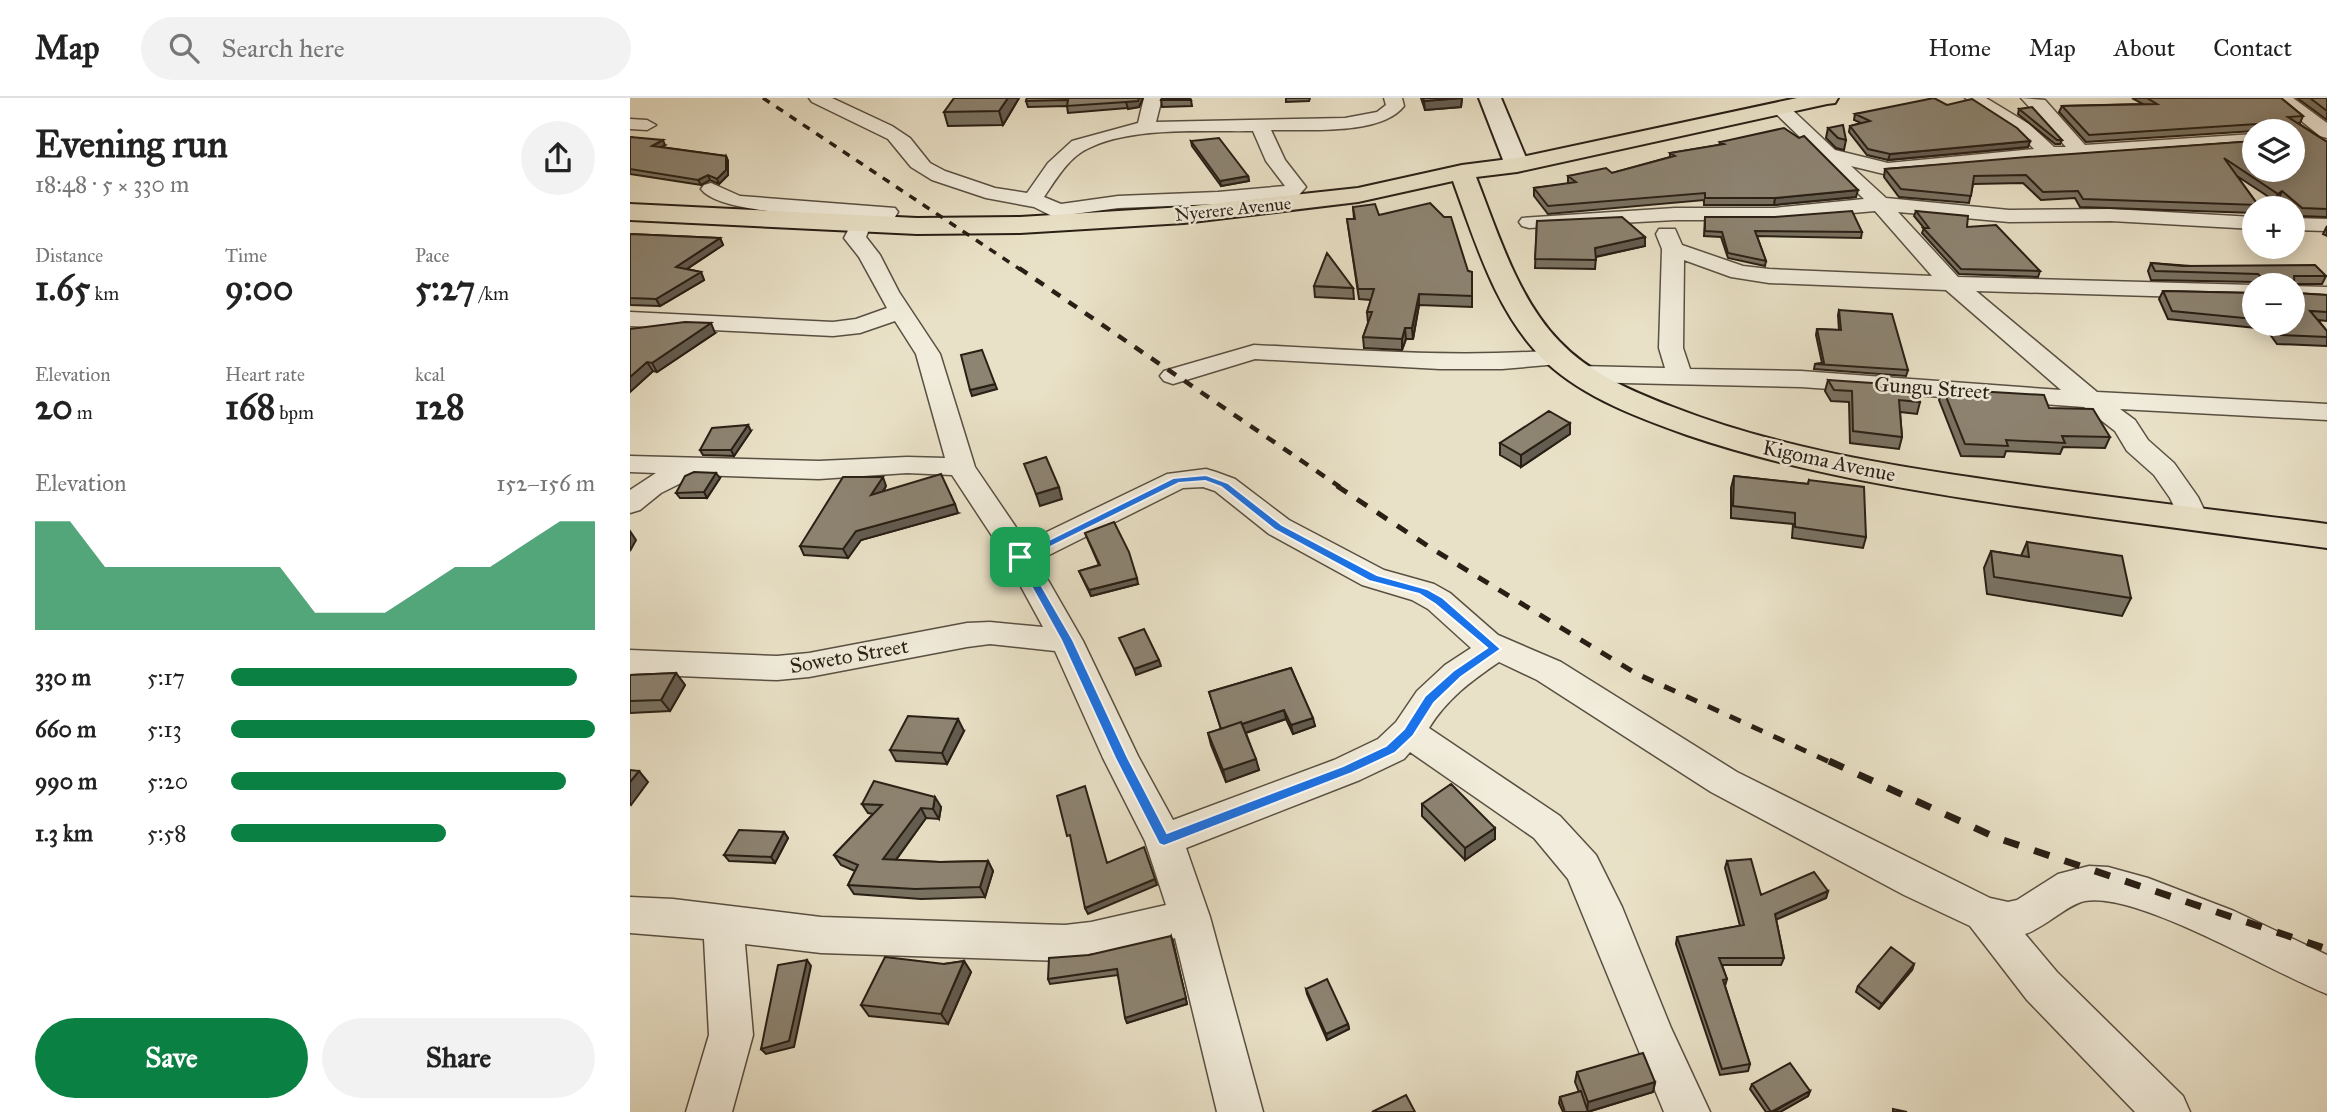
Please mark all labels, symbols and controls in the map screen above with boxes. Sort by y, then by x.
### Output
search box [141,17,631,80]
text: Map [35,28,99,68]
icon: search [165,29,203,67]
text: Search here [221,32,345,64]
text: Home [1928,33,1991,63]
text: Map [2029,33,2076,63]
text: About [2114,33,2175,63]
text: Contact [2213,33,2292,63]
map controls [2242,119,2305,336]
button: layers [2242,119,2305,182]
text: Evening run [35,121,228,167]
button: share [521,121,595,195]
text: 18:48 · 5 × 330 m [35,170,189,198]
street label: Nyerere Avenue [1174,192,1292,226]
button: + [2242,196,2305,259]
text: Distance [35,244,103,267]
text: Time [225,244,267,267]
text: Pace [415,244,449,267]
text: 1.65 [35,267,90,310]
text: 9:00 [225,267,293,310]
text: 5:27 [415,267,475,310]
button: − [2242,273,2305,336]
text: km [90,282,119,305]
text: /km [475,282,509,305]
text: Elevation [35,363,110,386]
text: Heart rate [225,363,305,386]
text: kcal [415,363,445,386]
street label: Gungu Street [1873,371,1991,405]
text: 20 [35,386,73,429]
text: 168 [225,386,275,429]
text: 128 [415,386,465,429]
text: m [73,401,93,424]
text: bpm [275,401,314,424]
street label: Kigoma Avenue [1760,434,1898,488]
text: Elevation [35,469,126,497]
text: 152–156 m [496,469,595,497]
pin [990,527,1050,587]
icon: arrive [1001,538,1039,576]
street label: Soweto Street [788,633,911,679]
text: 330 m [35,663,91,691]
text: 5:17 [147,663,185,691]
text: 660 m [35,715,96,743]
text: 5:13 [147,715,182,743]
text: 990 m [35,767,97,795]
text: 5:20 [147,767,188,795]
text: 1.3 km [35,819,93,847]
text: 5:58 [147,819,186,847]
button: Save [35,1018,308,1098]
button: Share [322,1018,595,1098]

